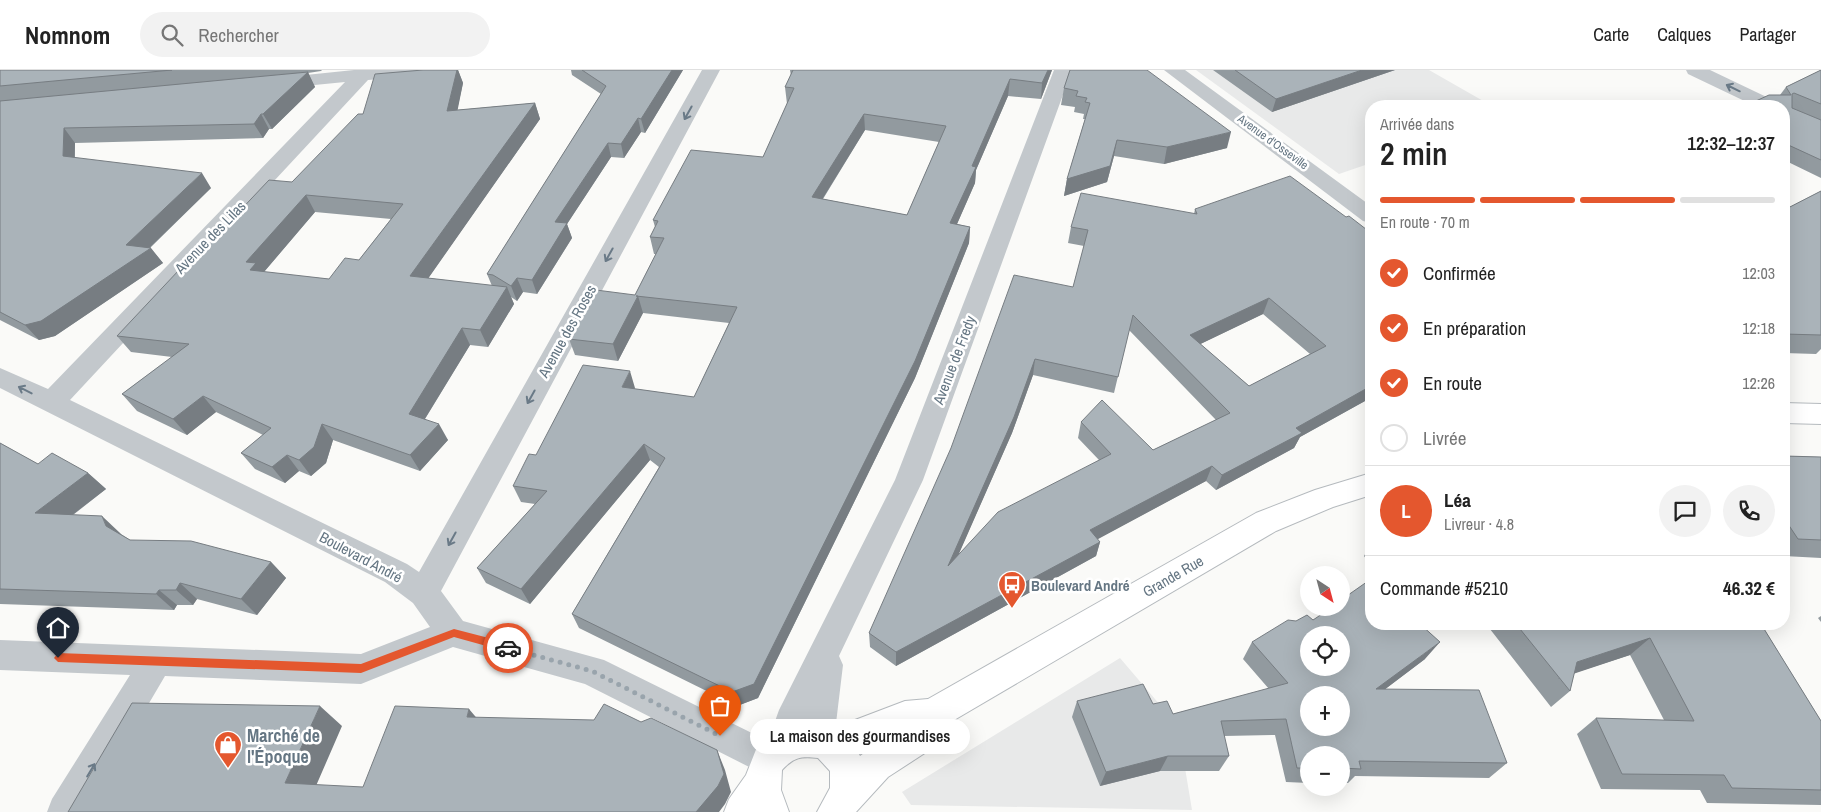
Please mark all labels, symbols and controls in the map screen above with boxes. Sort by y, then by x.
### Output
search box [140,12,490,57]
text: Nomnom [25,19,110,51]
icon: search [158,21,186,49]
text: Rechercher [198,22,279,48]
text: Carte [1593,22,1629,47]
text: Calques [1657,22,1711,47]
text: Partager [1739,22,1796,47]
one-way arrow [1725,83,1740,93]
one-way arrow [682,105,692,119]
street label: Avenue d'Osseville [1234,110,1312,173]
text: Arrivée dans [1380,113,1454,135]
text: 12:32–12:37 [1687,130,1775,156]
text: 2 min [1380,132,1448,175]
street label: Avenue des Lilas [169,196,250,279]
text: En route · 70 m [1380,211,1470,233]
one-way arrow [604,247,613,262]
icon: check [1380,259,1408,287]
text: Confirmée [1423,260,1496,286]
text: 12:03 [1742,262,1775,284]
street label: Avenue des Roses [532,281,601,382]
street label: Avenue de Fredy [927,312,981,408]
icon: check [1380,314,1408,342]
text: En préparation [1423,315,1526,341]
text: 12:18 [1742,317,1775,339]
icon: check [1380,369,1408,397]
text: En route [1423,370,1482,396]
text: 12:26 [1742,372,1775,394]
one-way arrow [18,385,33,395]
one-way arrow [525,389,535,404]
text: Livrée [1423,425,1466,451]
button: chat [1659,485,1711,537]
button: phone [1723,485,1775,537]
text: Léa [1444,487,1471,513]
text: L [1401,498,1411,524]
text: Livreur · 4.8 [1444,513,1514,535]
street label: Boulevard André [316,526,406,588]
one-way arrow [447,532,457,547]
street label: Grande Rue [1139,550,1207,602]
north arrow [1300,566,1350,616]
map controls [1300,566,1350,796]
bus stop icon: Boulevard André [997,570,1027,609]
place label: Boulevard André [1031,575,1130,596]
text: Commande #5210 [1380,575,1508,601]
text: 46.32 € [1723,575,1775,601]
pin [37,607,79,658]
icon: home [44,614,72,642]
courier [483,623,533,673]
button: locate [1300,626,1350,676]
icon: car [494,634,522,662]
pin [699,685,741,736]
button: + [1300,686,1350,736]
icon: bag [706,692,734,720]
callout: La maison des gourmandises [750,718,970,754]
place label: Marché de l'Époque [247,723,320,769]
text: La maison des gourmandises [770,725,950,747]
shop icon: Marché de l'Époque [213,730,243,769]
button: − [1300,746,1350,796]
one-way arrow [86,764,96,778]

